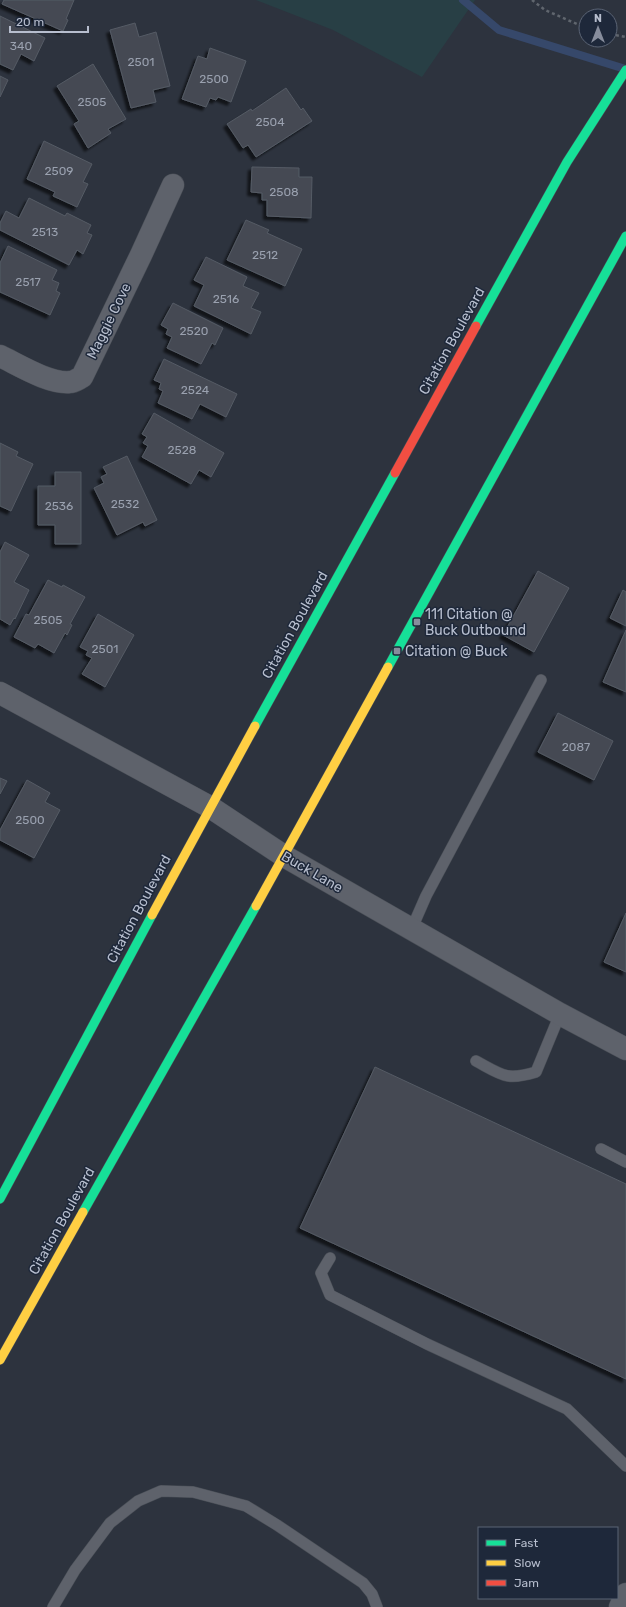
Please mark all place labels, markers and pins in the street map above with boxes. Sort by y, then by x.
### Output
place label: 111 Citation @ Buck Outbound [425,606,526,639]
marker: 111 Citation @ Buck Outbound [412,617,422,627]
place label: Citation @ Buck [405,643,508,660]
marker: Citation @ Buck [392,646,402,656]

